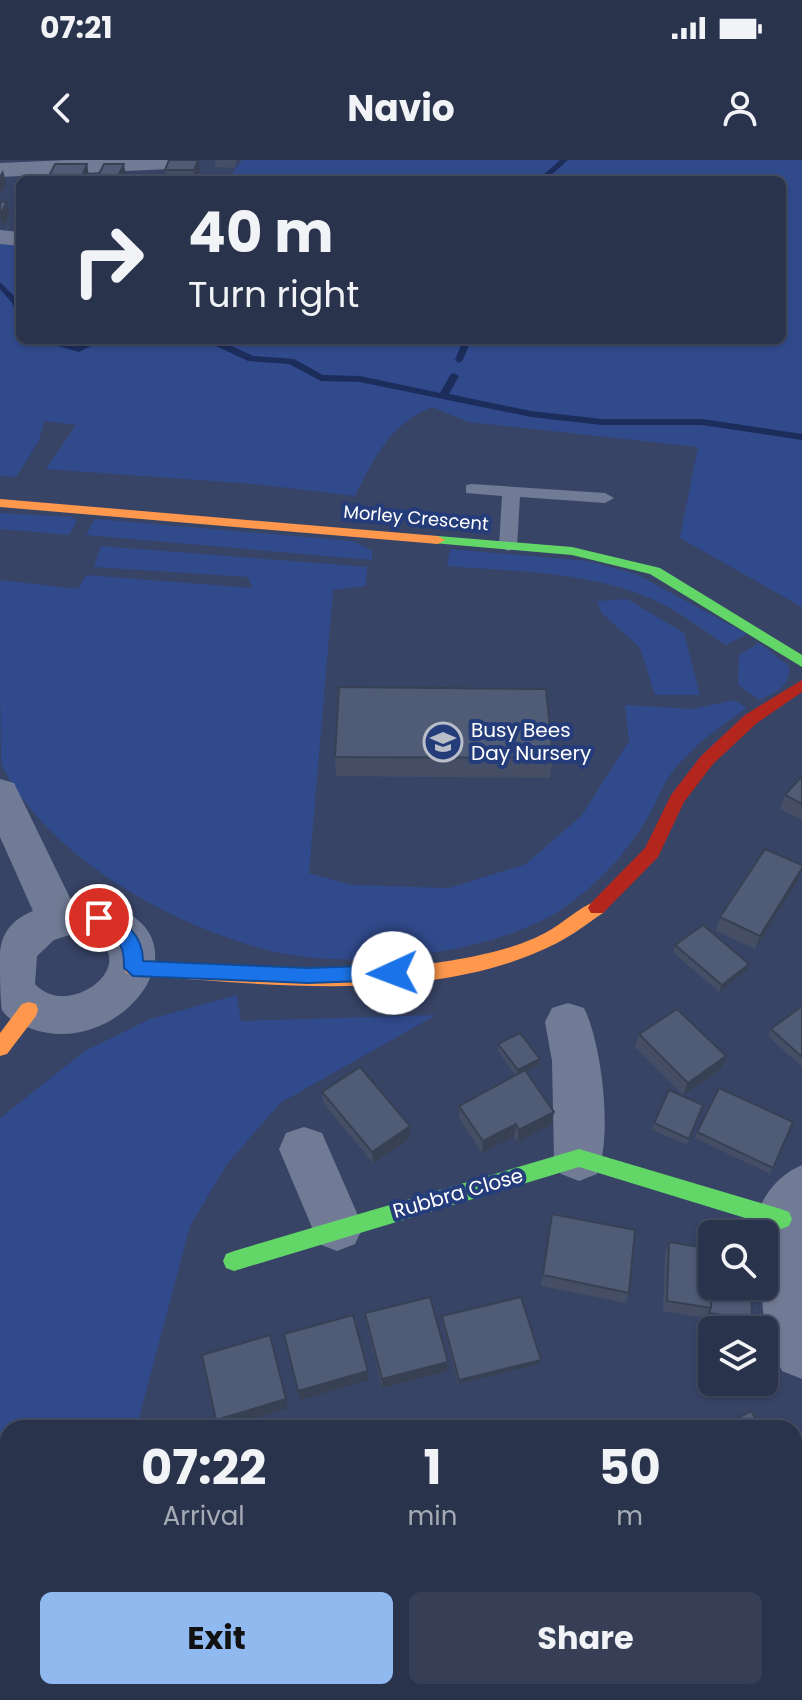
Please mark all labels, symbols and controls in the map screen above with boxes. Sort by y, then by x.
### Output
text: 07:21 [40,6,113,49]
text: Navio [347,83,455,134]
icon: back [40,86,84,130]
icon: person [718,86,762,130]
text: 40 m [188,193,334,272]
icon: right [56,208,160,312]
text: Turn right [188,269,359,320]
street label: Morley Crescent [342,499,490,536]
place label: Busy Bees Day Nursery [471,716,591,767]
school or university icon: Busy Bees Day Nursery [422,721,464,763]
pin [65,884,133,952]
icon: arrive [77,896,121,940]
position arrow [351,931,435,1015]
street label: Rubbra Close [390,1161,526,1225]
map controls [698,1220,778,1396]
button: search [698,1220,778,1300]
button: layers [698,1316,778,1396]
text: 07:22 [141,1434,266,1501]
text: 1 [423,1434,441,1501]
text: 50 [598,1434,661,1501]
text: Arrival [163,1498,245,1534]
text: min [408,1498,457,1534]
text: m [616,1498,643,1534]
button: Exit [40,1592,393,1684]
button: Share [409,1592,762,1684]

